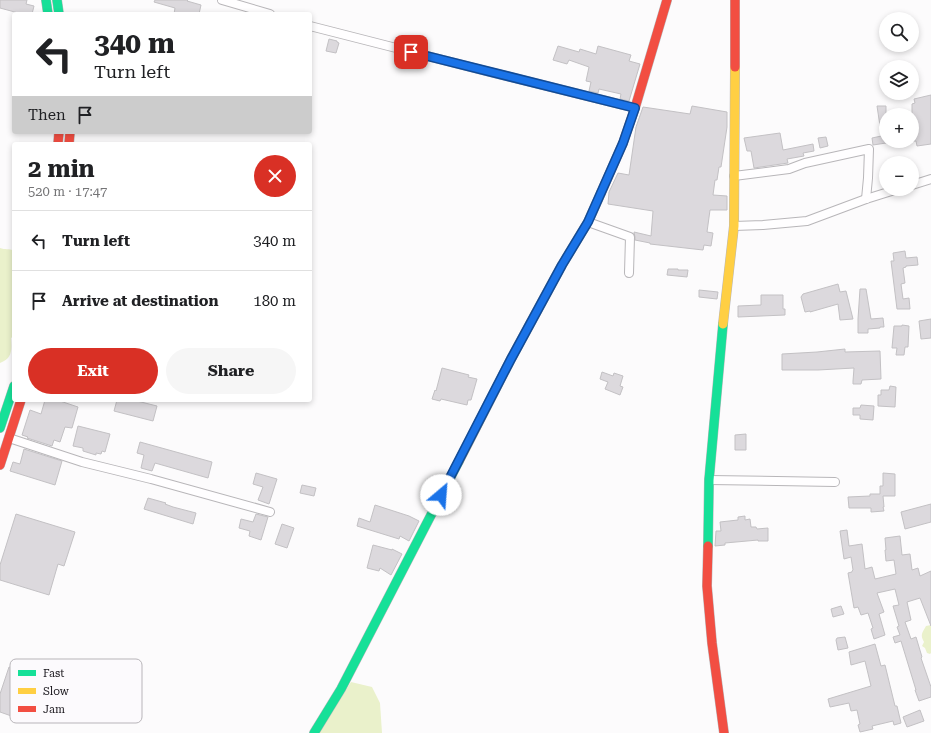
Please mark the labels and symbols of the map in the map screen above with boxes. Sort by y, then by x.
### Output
pin [394,35,428,69]
position arrow [420,474,462,516]
legend [10,659,142,723]
text: Fast [43,667,64,680]
text: Slow [43,685,70,698]
text: Jam [43,703,65,716]

